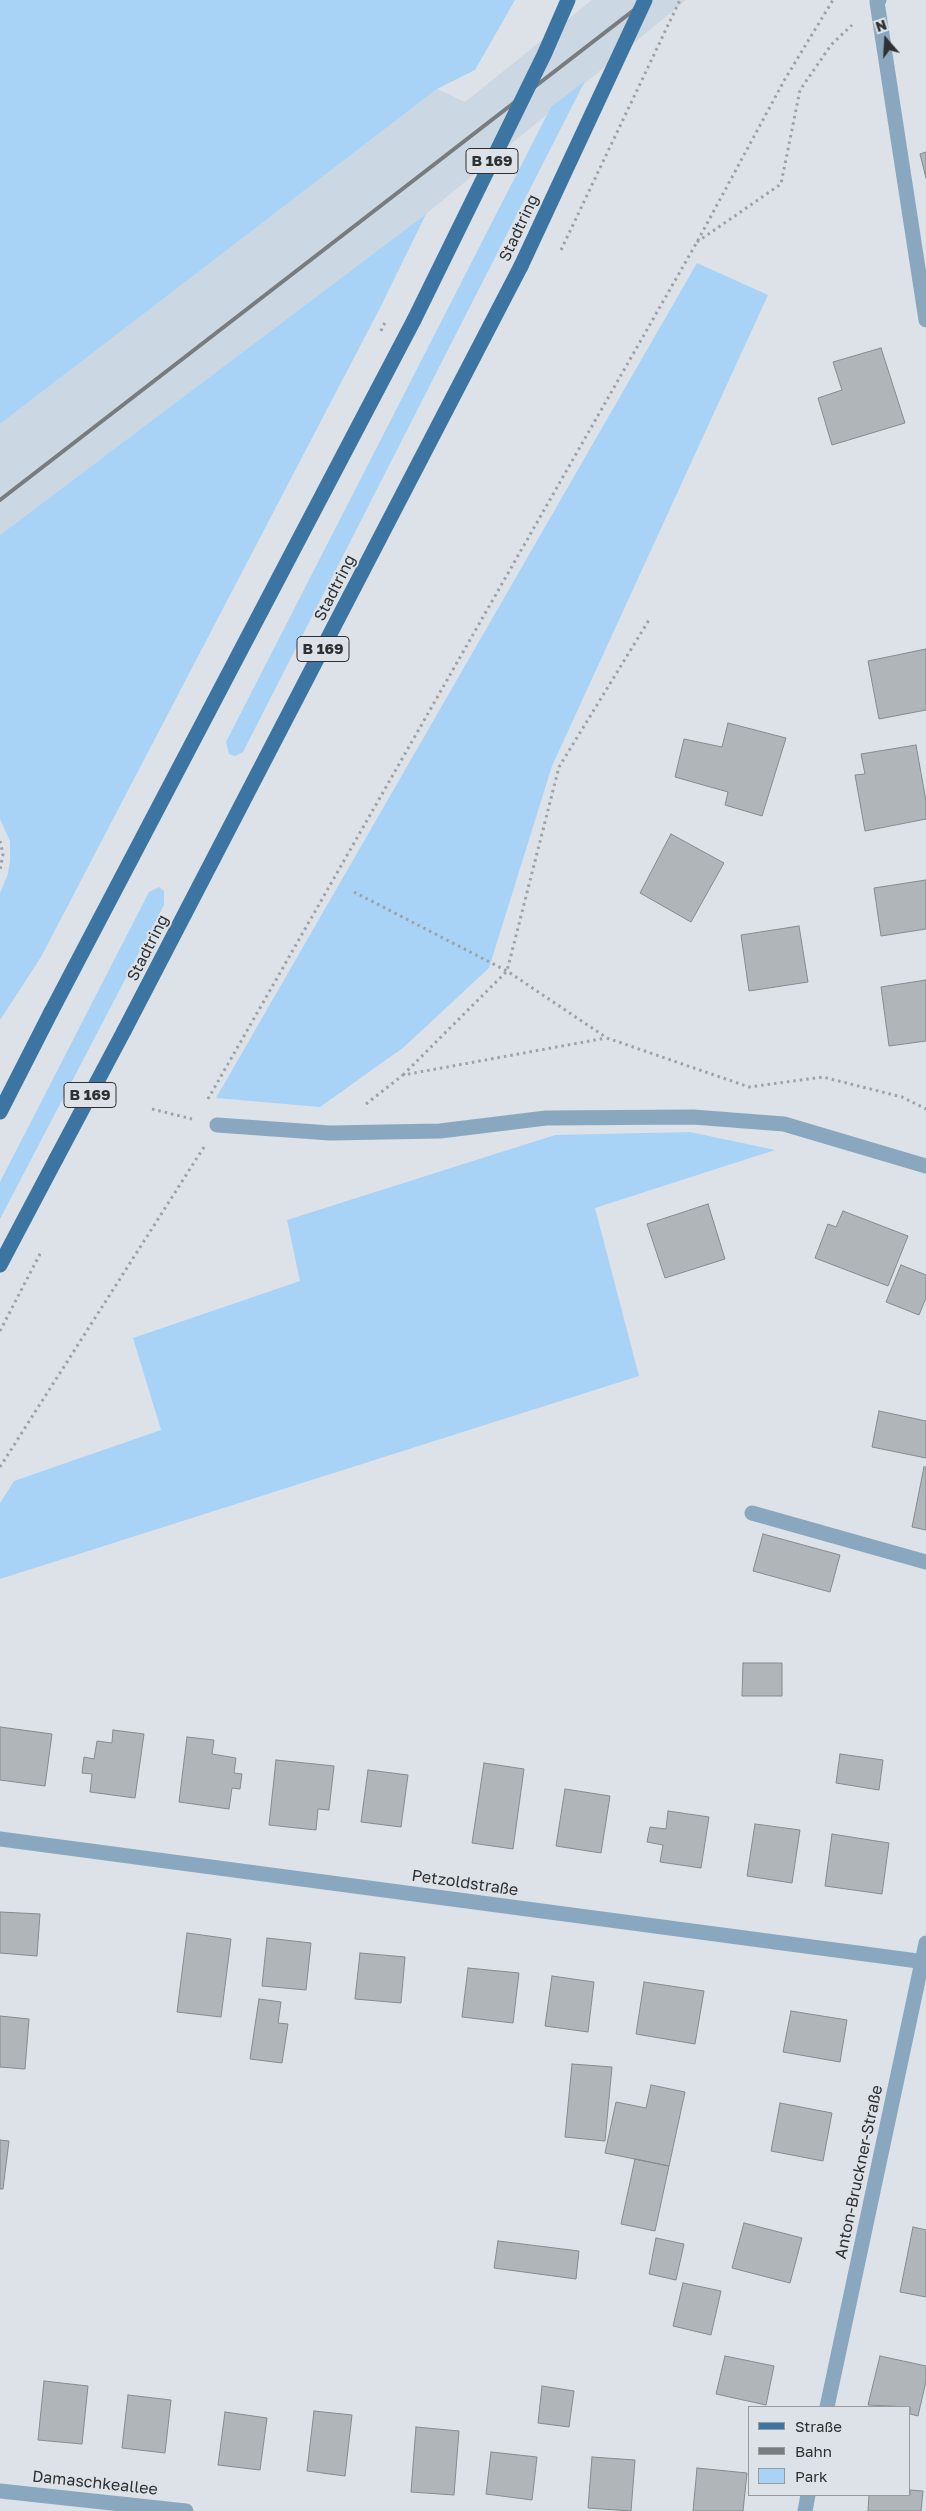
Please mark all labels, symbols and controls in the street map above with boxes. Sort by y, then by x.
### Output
north arrow [861,15,911,65]
text: N [873,16,889,35]
road number: B 169 [466,148,518,174]
street label: Stadtring [495,191,543,265]
street label: Stadtring [310,552,360,624]
road number: B 169 [297,636,349,662]
street label: Stadtring [123,912,173,984]
road number: B 169 [64,1082,116,1108]
street label: Petzoldstraße [410,1866,520,1900]
street label: Anton-Bruckner-Straße [831,2083,887,2261]
legend [748,2406,911,2496]
text: Straße [795,2417,842,2435]
text: Bahn [795,2442,832,2460]
street label: Damaschkeallee [31,2467,159,2499]
text: Park [795,2467,827,2485]

